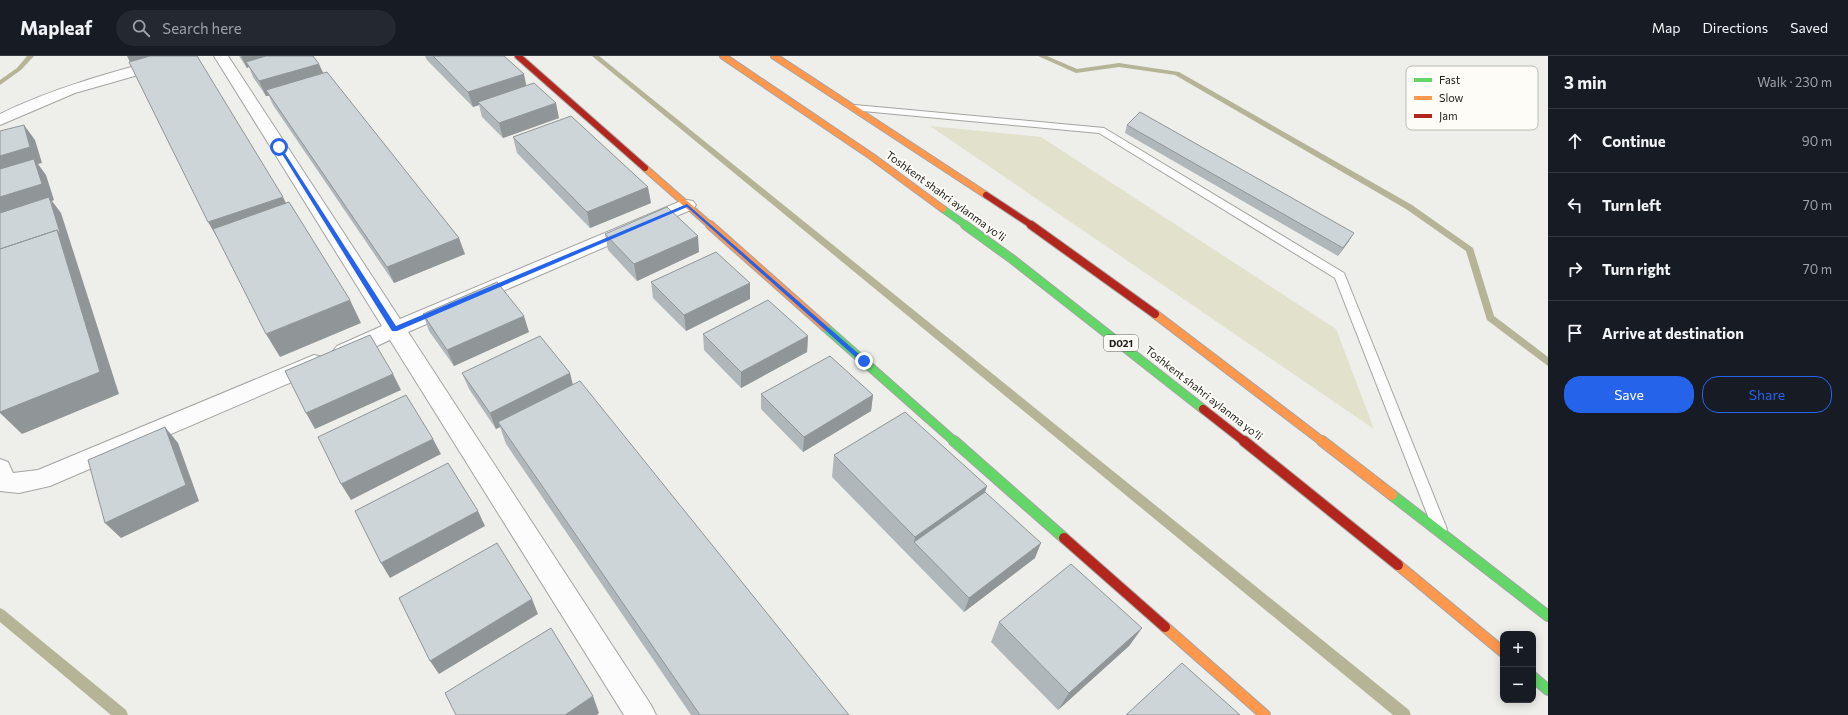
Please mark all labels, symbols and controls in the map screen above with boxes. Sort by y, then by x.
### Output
search box [116,10,396,46]
text: Mapleaf [20,16,92,39]
icon: search [130,17,152,39]
text: Search here [162,19,242,37]
text: Map [1652,19,1681,36]
text: Directions [1703,19,1768,36]
text: Saved [1790,19,1828,36]
legend [1406,66,1538,130]
text: 3 min [1564,72,1607,93]
text: Fast [1439,73,1461,86]
text: Walk · 230 m [1757,74,1832,90]
text: Slow [1439,91,1464,104]
text: Jam [1439,109,1458,123]
icon: ahead [1564,130,1586,152]
text: Continue [1602,132,1666,150]
text: 90 m [1802,133,1832,149]
route start [270,138,288,156]
street label: Toshkent shahri aylanma yoʻli [884,148,1009,244]
icon: left [1564,194,1586,216]
text: Turn left [1602,196,1661,214]
text: 70 m [1803,197,1832,213]
icon: right [1564,258,1586,280]
text: Turn right [1602,260,1671,278]
text: 70 m [1803,261,1832,277]
icon: arrive [1564,322,1586,344]
text: Arrive at destination [1602,324,1744,342]
road number: D021 [1104,335,1138,351]
street label: Toshkent shahri aylanma yoʻli [1143,343,1266,442]
route end [855,352,873,370]
button: Save [1564,376,1694,413]
button: Share [1702,376,1832,413]
map controls [1500,631,1536,703]
button: + [1500,631,1536,667]
button: − [1500,667,1536,703]

